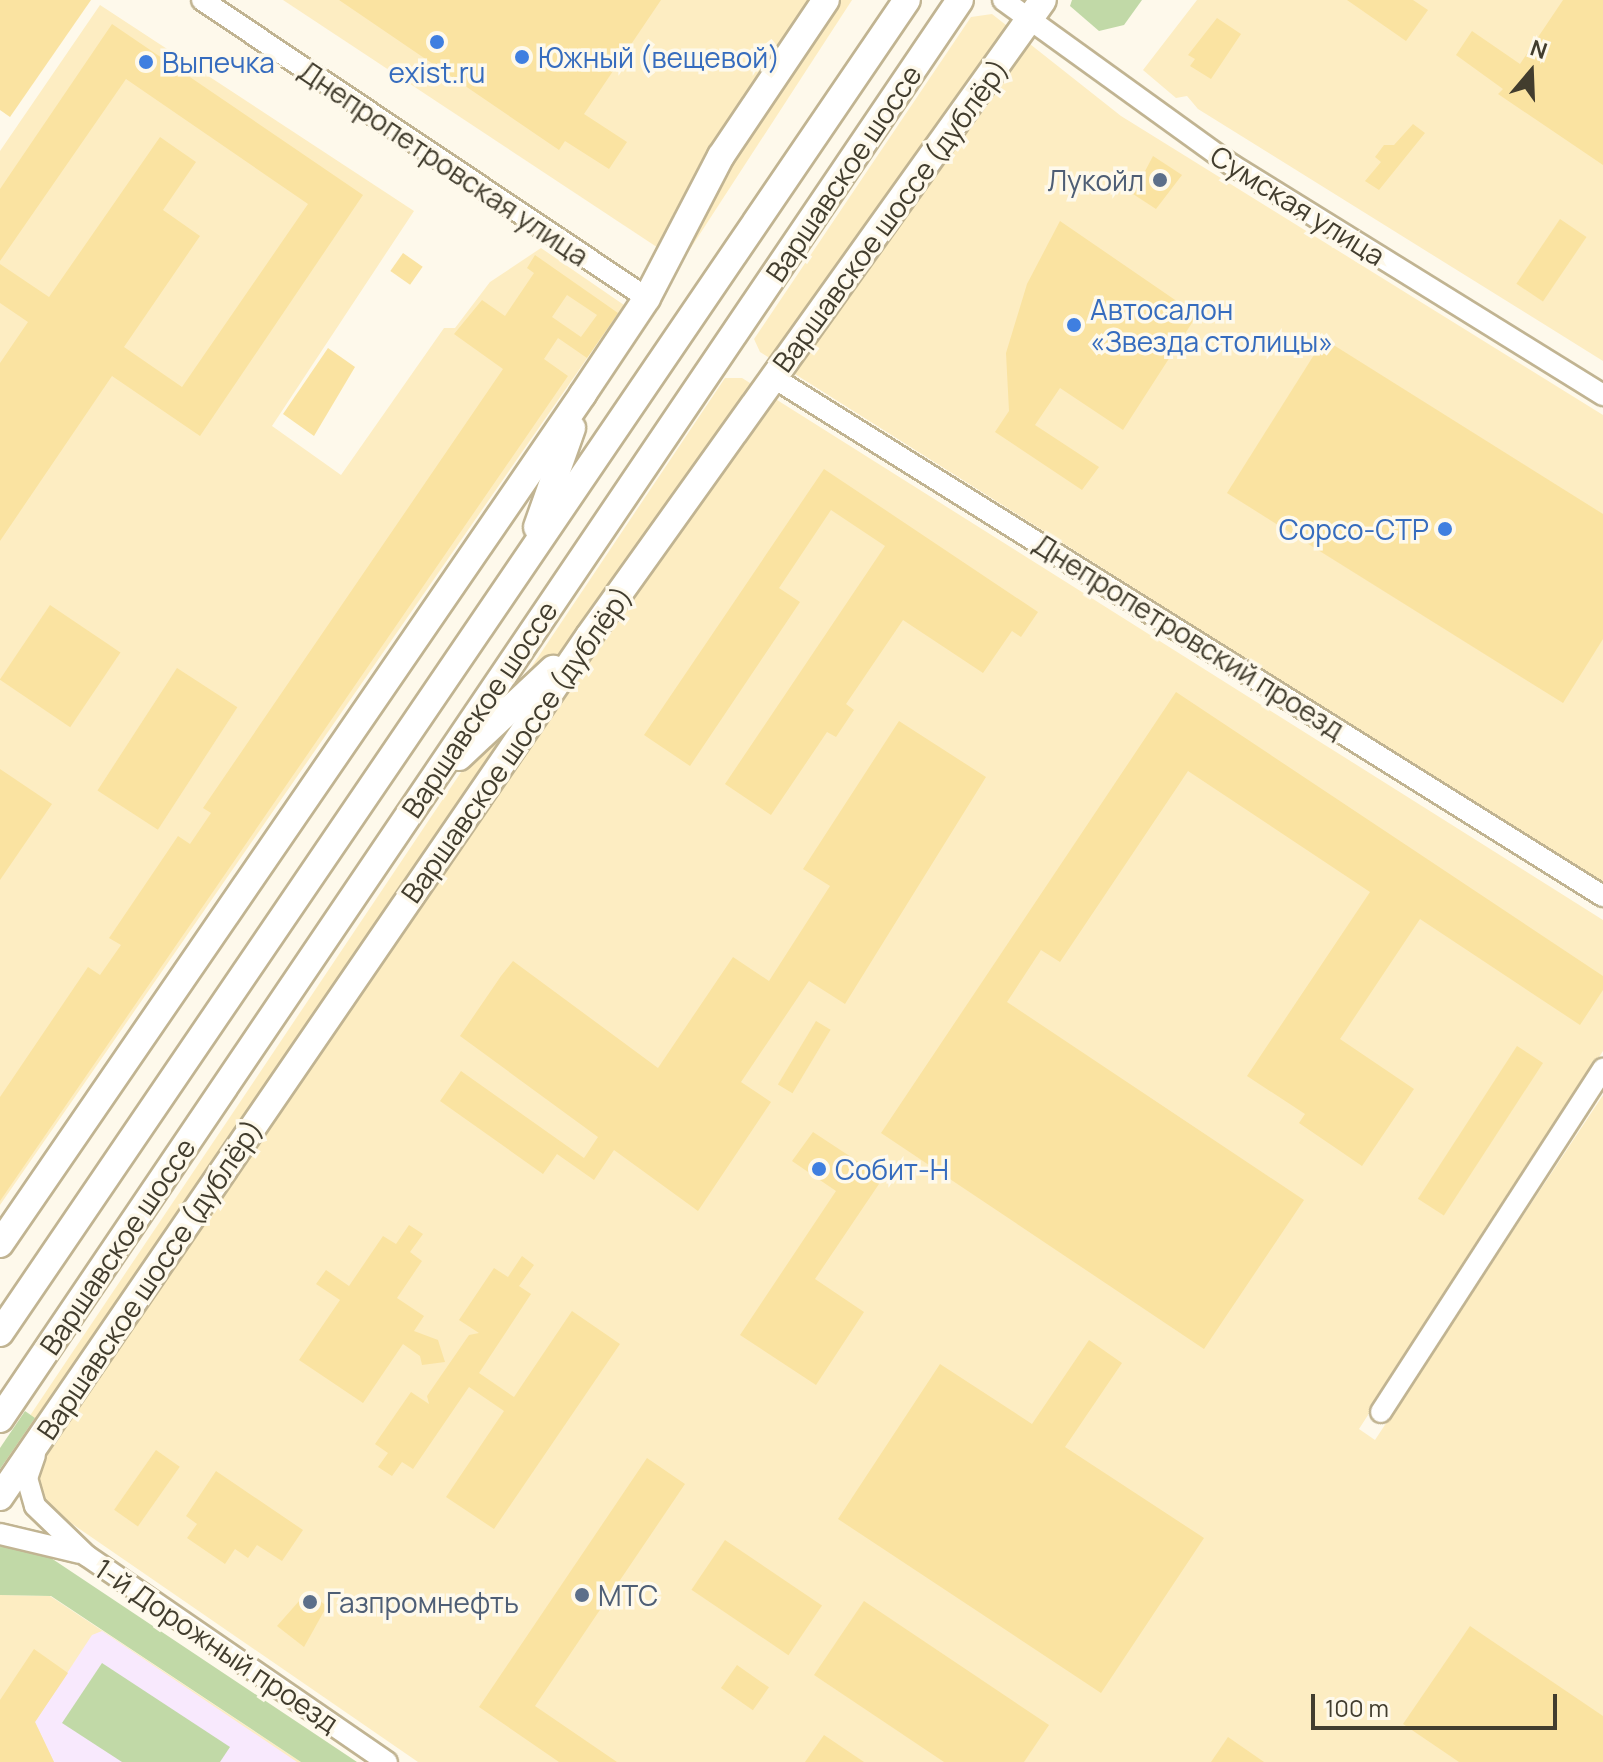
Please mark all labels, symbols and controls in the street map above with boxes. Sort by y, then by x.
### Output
north arrow [1491,32,1571,112]
marker: exist.ru [428,33,446,51]
text: N [1526,33,1551,66]
place label: Южный (вещевой) [538,40,780,74]
place label: Выпечка [162,45,275,79]
marker: Южный (вещевой) [513,48,531,66]
street label: Варшавское шоссе (дублёр) [765,52,1015,378]
marker: Выпечка [137,53,155,71]
street label: Днепропетровская улица [293,53,595,273]
place label: exist.ru [389,55,485,89]
street label: Варшавское шоссе [758,59,928,287]
street label: Сумская улица [1205,138,1391,272]
place label: Лукойл [1047,163,1144,197]
marker: Лукойл [1151,171,1169,189]
place label: Автосалон «Звезда столицы» [1090,292,1333,358]
marker: Автосалон «Звезда столицы» [1065,316,1083,334]
place label: Сорсо-СТР [1279,512,1429,546]
marker: Сорсо-СТР [1436,520,1454,538]
street label: Днепропетровский проезд [1028,526,1350,746]
street label: Варшавское шоссе (дублёр) [394,579,638,909]
street label: Варшавское шоссе [394,595,564,823]
street label: Варшавское шоссе (дублёр) [29,1113,269,1445]
street label: Варшавское шоссе [32,1132,202,1360]
place label: Собит-Н [835,1152,949,1186]
marker: Собит-Н [810,1160,828,1178]
street label: 1-й Дорожный проезд [89,1551,345,1739]
place label: МТС [598,1578,658,1612]
place label: Газпромнефть [326,1585,519,1619]
marker: МТС [573,1586,591,1604]
marker: Газпромнефть [301,1593,319,1611]
scale bar [1315,1678,1561,1728]
text: 100 m [1325,1691,1389,1724]

